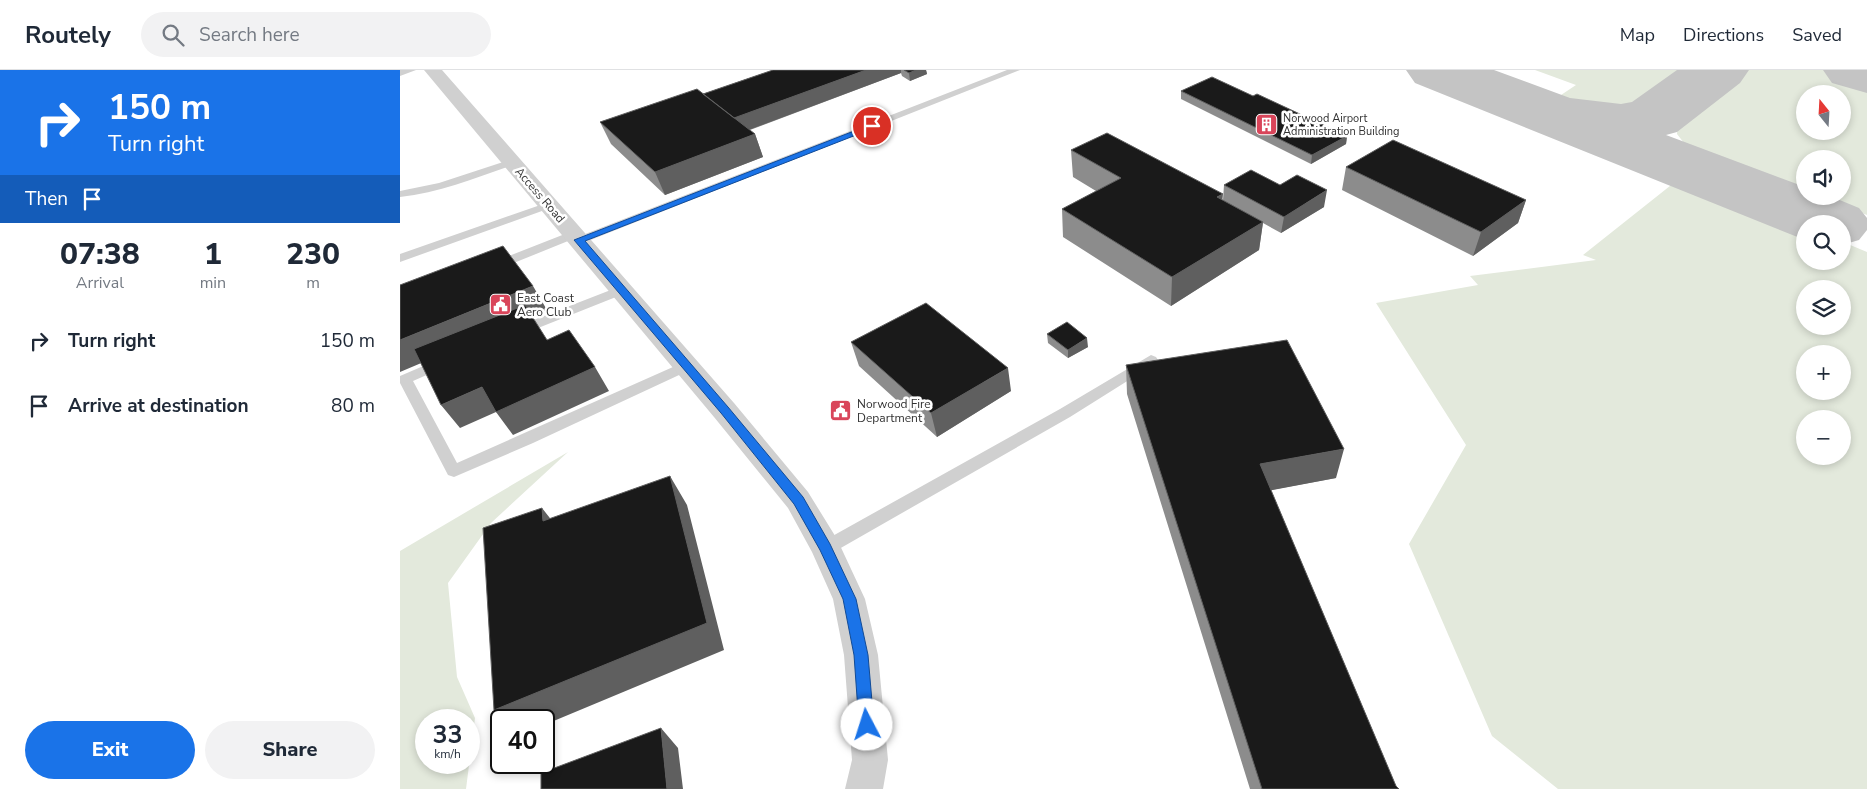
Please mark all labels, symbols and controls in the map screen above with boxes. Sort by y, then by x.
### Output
search box [141,12,491,57]
text: Routely [25,19,111,51]
icon: search [159,21,187,49]
text: Search here [199,22,300,48]
text: Map [1620,23,1655,47]
text: Directions [1683,23,1764,47]
text: Saved [1792,23,1842,47]
text: 150 m [108,84,211,131]
north arrow [1796,85,1851,140]
map controls [1796,85,1851,465]
icon: right [25,90,90,155]
pin [851,105,893,147]
place label: Norwood Airport Administration Building [1283,111,1400,139]
icon: arrive [858,112,886,140]
building icon: Norwood Airport Administration Building [1255,112,1279,136]
text: Turn right [108,129,204,159]
button: sound [1796,150,1851,205]
street label: Access Road [511,164,569,226]
icon: arrive [78,185,106,213]
text: Then [25,186,68,212]
button: search [1796,215,1851,270]
text: 07:38 [60,234,140,275]
text: 1 [204,234,222,275]
text: 230 [286,234,340,275]
text: Arrival [76,272,124,294]
text: min [200,272,226,294]
text: m [306,272,320,294]
button: layers [1796,280,1851,335]
place label: East Coast Aero Club [517,290,575,320]
public building icon: East Coast Aero Club [489,293,513,317]
icon: right [25,327,53,355]
text: Turn right [68,328,155,354]
text: 150 m [320,328,375,354]
button: + [1796,345,1851,400]
icon: arrive [25,392,53,420]
text: Arrive at destination [68,393,249,419]
text: 80 m [331,393,375,419]
place label: Norwood Fire Department [857,396,931,426]
public building icon: Norwood Fire Department [829,399,853,423]
button: − [1796,410,1851,465]
position arrow [840,698,892,750]
speed limit sign: 40 [490,709,555,774]
text: 33 [432,718,463,752]
button: Exit [25,721,195,779]
button: Share [205,721,375,779]
text: km/h [434,746,461,762]

